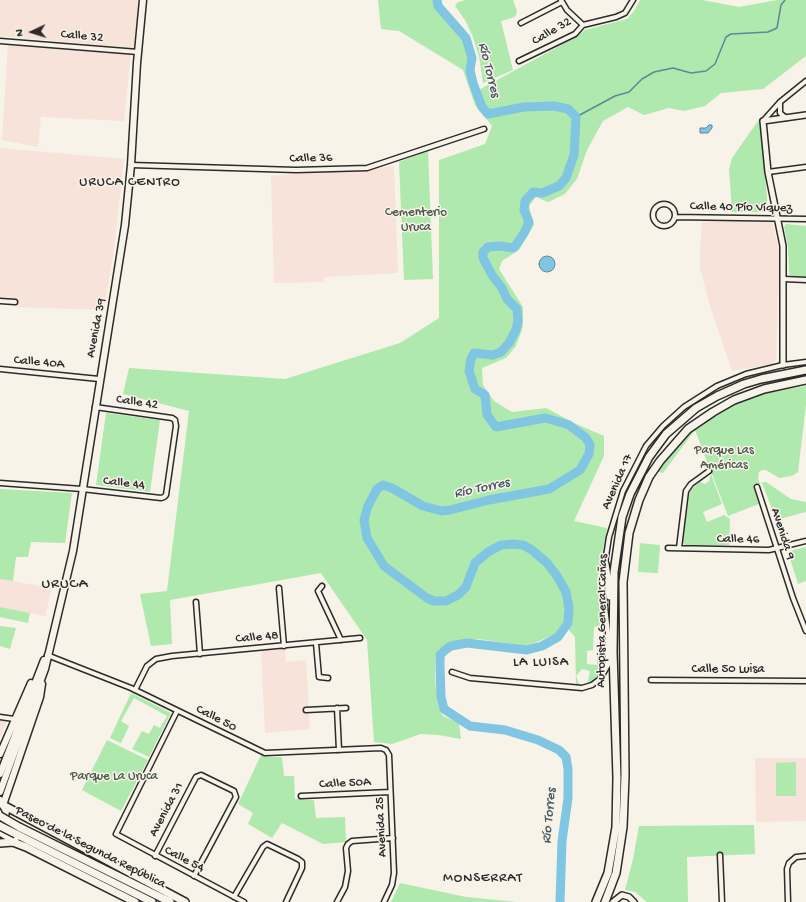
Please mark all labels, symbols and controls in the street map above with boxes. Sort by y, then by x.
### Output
north arrow [12,12,52,52]
street label: Calle 32 [530,15,574,49]
street label: Calle 32 [60,27,104,47]
text: N [14,29,26,37]
water label: Río Torres [473,41,503,99]
street label: Calle 36 [289,151,333,167]
district label: URUCA CENTRO [79,175,181,191]
street label: Calle 40 Pío Víquez [690,199,792,217]
park label: Cementerio Uruca [385,205,447,236]
street label: Avenida 39 [84,297,110,359]
street label: Calle 40A [13,353,65,373]
street label: Calle 42 [115,392,159,414]
park label: Parque Las Américas [694,443,754,474]
street label: Avenida 17 [599,452,637,512]
street label: Calle 44 [102,474,146,494]
water label: Río Torres [453,475,511,503]
street label: Avenida 9 [766,506,798,562]
street label: Calle 46 [717,532,759,548]
street label: Autopista General Cañas [594,554,612,688]
district label: URUCA [41,576,89,594]
street label: Calle 48 [235,628,279,648]
district label: LA LUISA [513,655,569,671]
street label: Calle 50 Luisa [692,662,764,678]
street label: Calle 50 [193,702,239,736]
park label: Parque La Uruca [70,769,158,785]
street label: Calle 50A [319,775,371,793]
street label: Avenida 31 [146,780,188,840]
water label: Río Torres [539,787,561,845]
street label: Avenida 25 [373,797,391,857]
street label: Paseo de la Segunda República [12,803,168,893]
street label: Calle 54 [161,843,207,877]
district label: MONSERRAT [443,871,523,887]

